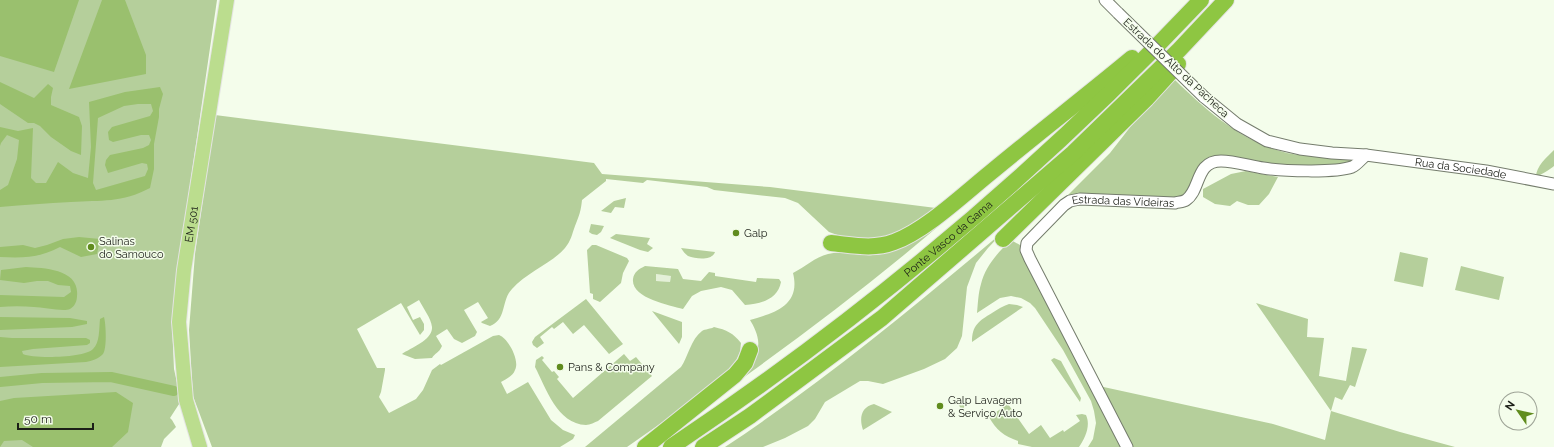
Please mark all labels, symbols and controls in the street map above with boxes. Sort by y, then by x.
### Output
street label: Estrada do Alto da Pacheca [1120,16,1232,120]
street label: Rua da Sociedade [1414,155,1508,181]
street label: Estrada das Videiras [1071,192,1175,209]
street label: Ponte Vasco da Gama [901,198,995,279]
street label: EM 501 [182,205,201,243]
place label: Galp [744,227,768,240]
marker: Galp [731,228,741,238]
place label: Salinas do Samouco [99,235,164,261]
marker: Salinas do Samouco [86,242,96,252]
place label: Pans & Company [568,361,655,374]
marker: Pans & Company [555,362,565,372]
north arrow [1498,391,1538,431]
place label: Galp Lavagem & Serviço Auto [948,394,1023,420]
text: N [1502,399,1518,413]
marker: Galp Lavagem & Serviço Auto [935,401,945,411]
scale bar [18,405,93,431]
text: 50 m [24,412,52,426]

